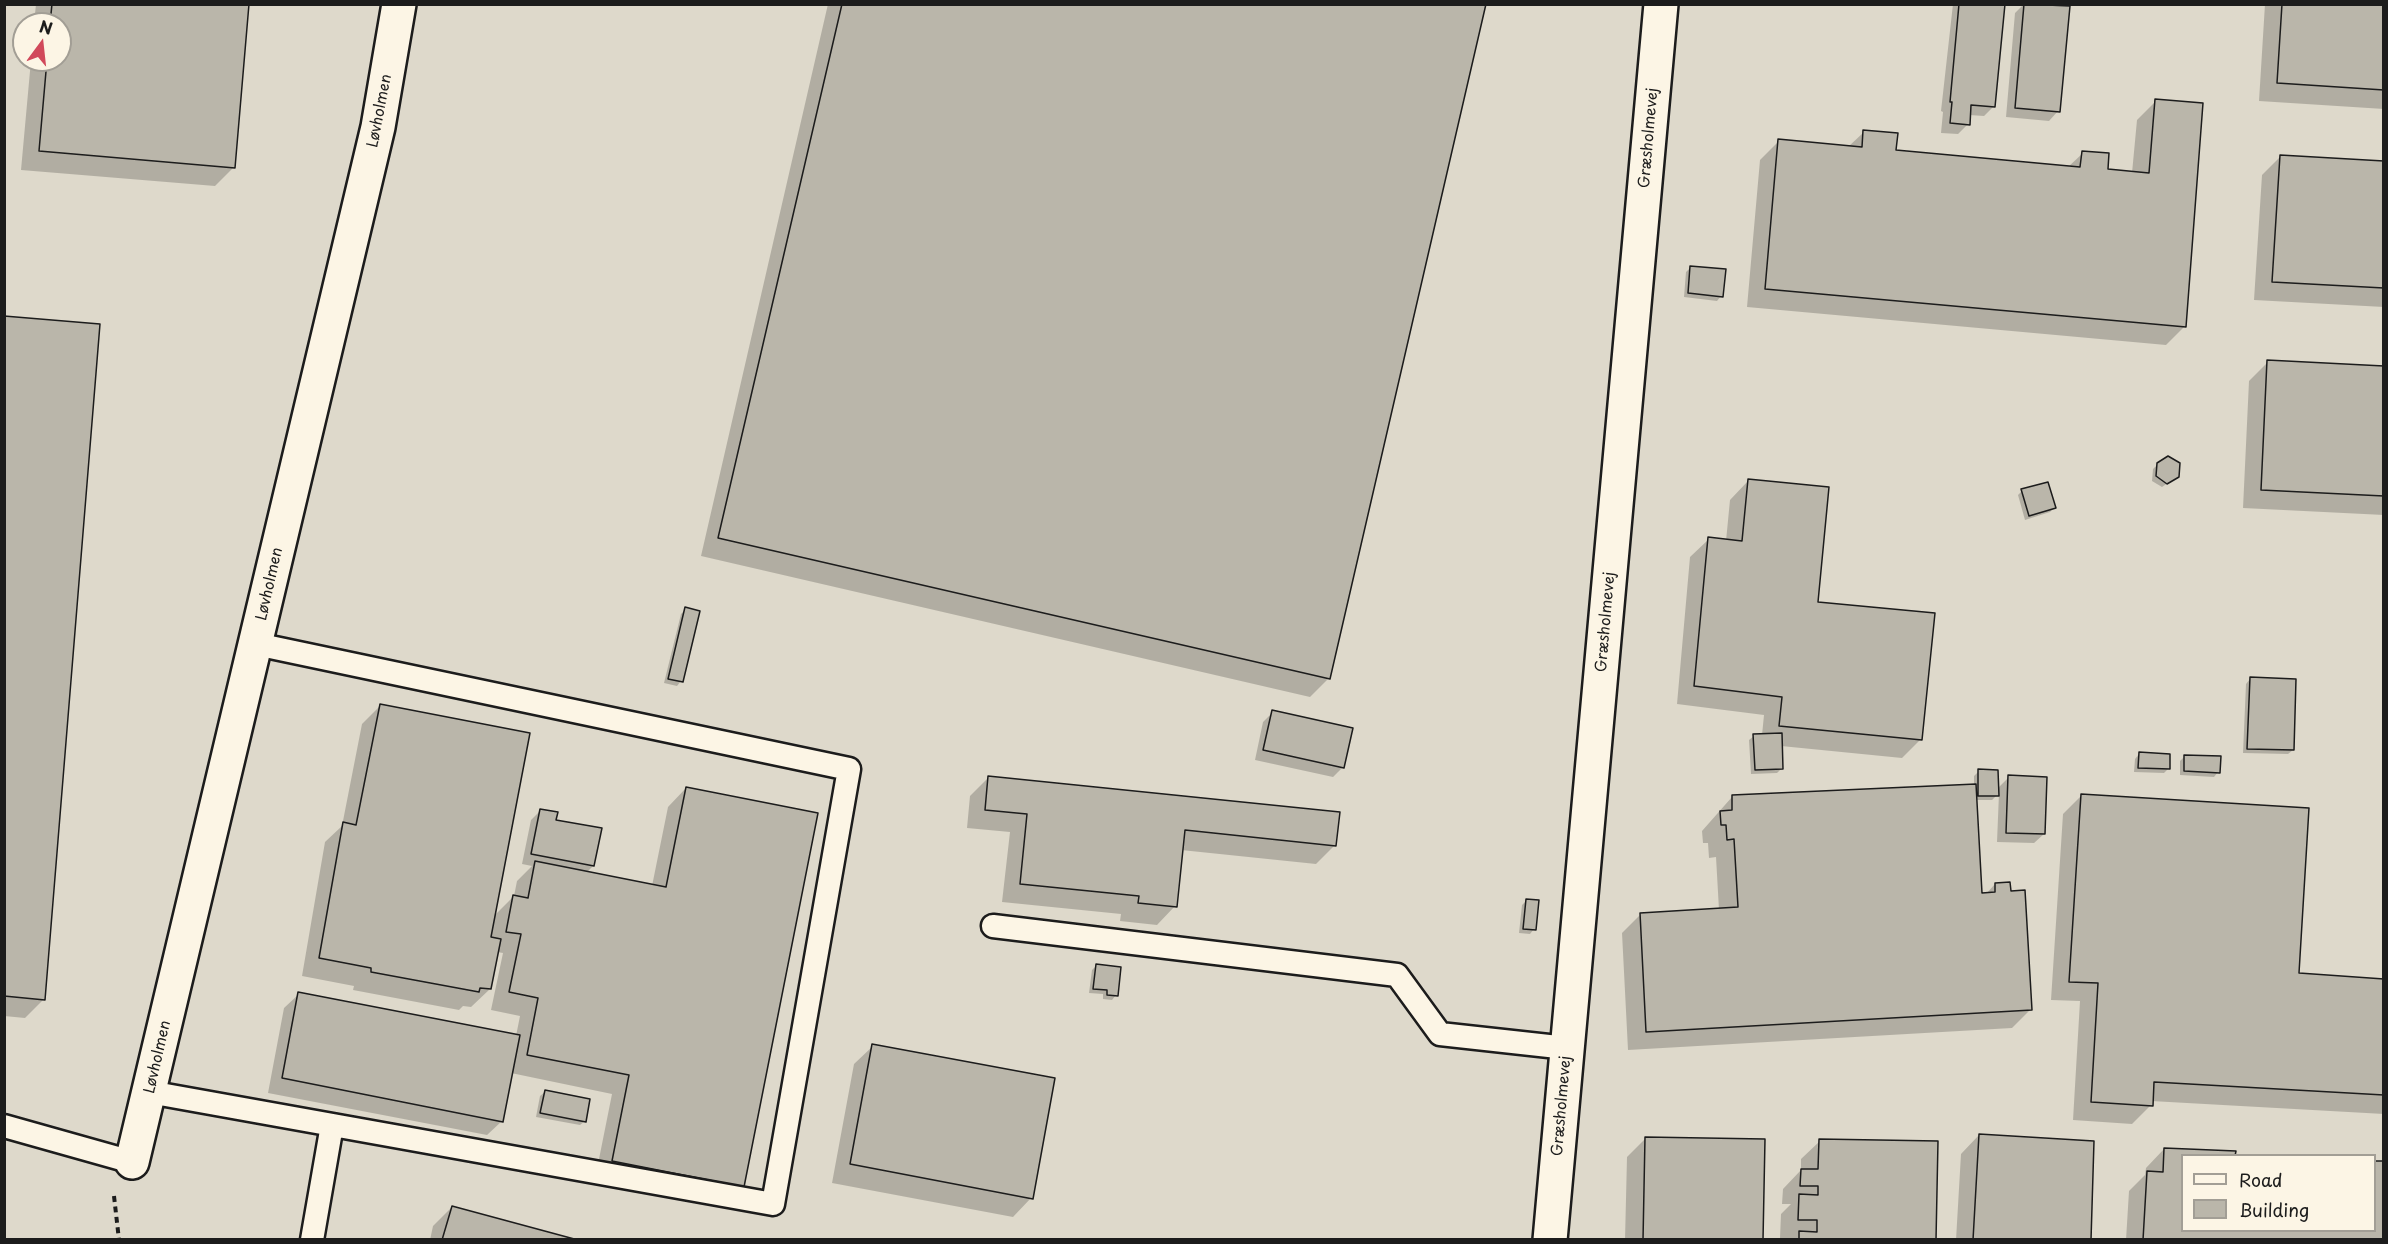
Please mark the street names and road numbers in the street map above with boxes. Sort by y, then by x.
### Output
street label: Løvholmen [364,73,396,149]
street label: Græsholmevej [1636,87,1662,189]
street label: Løvholmen [253,546,287,622]
street label: Græsholmevej [1593,571,1619,673]
street label: Løvholmen [141,1019,175,1095]
street label: Græsholmevej [1549,1055,1575,1157]

